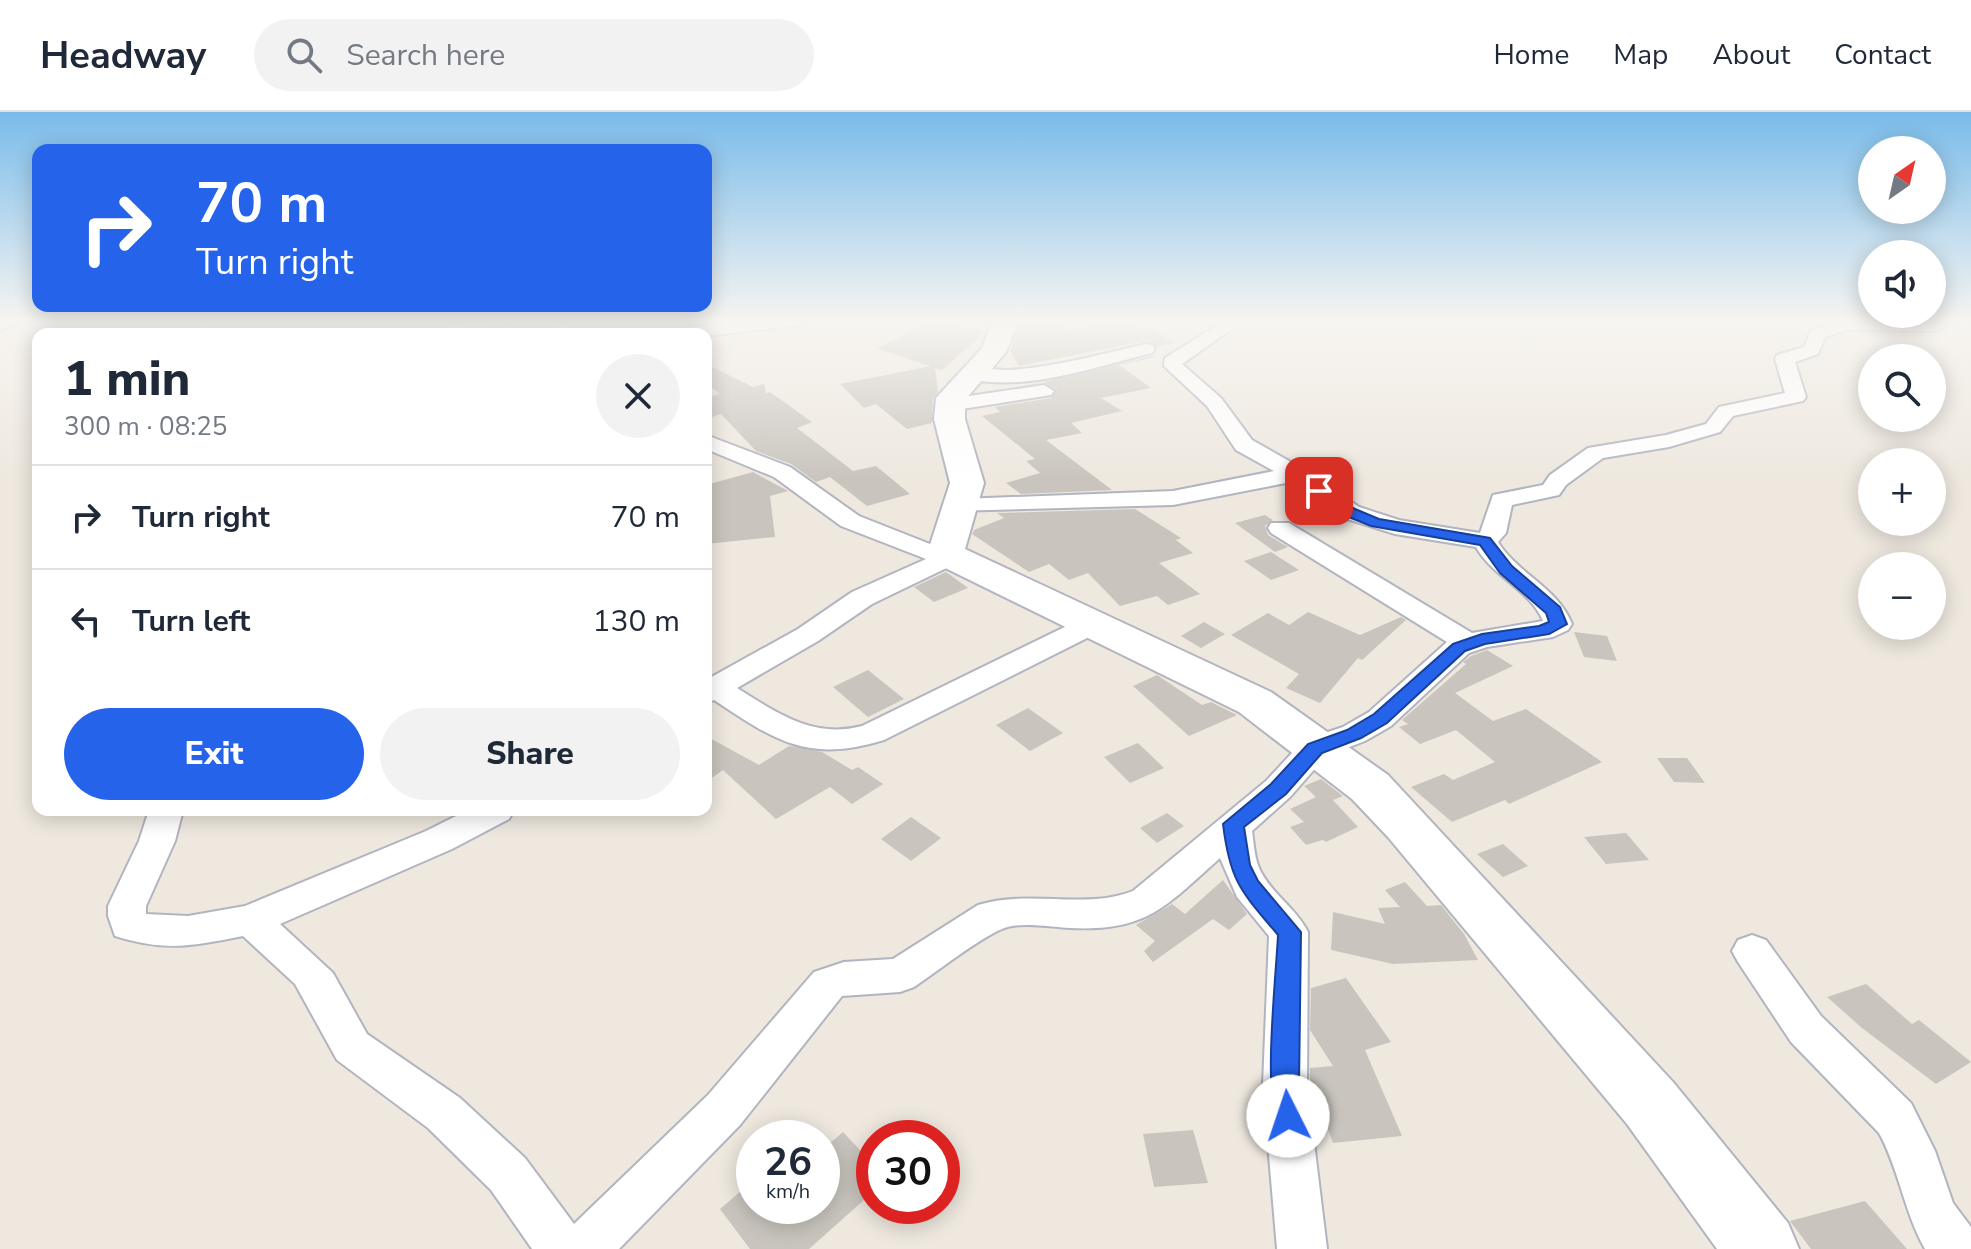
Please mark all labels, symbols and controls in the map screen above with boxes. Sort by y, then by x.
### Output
search box [254,19,814,91]
text: Headway [40,30,206,81]
icon: search [282,33,326,77]
text: Search here [346,35,505,76]
text: Home [1494,36,1569,74]
text: Map [1613,36,1668,74]
text: About [1712,36,1790,74]
text: Contact [1834,36,1931,74]
north arrow [1858,136,1946,224]
map controls [1858,136,1946,640]
text: 70 m [196,165,327,242]
icon: right [64,176,168,280]
text: Turn right [196,238,353,287]
button: sound [1858,240,1946,328]
button: search [1858,344,1946,432]
text: 1 min [64,346,190,412]
button: close [596,354,680,438]
text: 300 m · 08:25 [64,409,227,444]
button: + [1858,448,1946,536]
pin [1285,457,1353,525]
icon: arrive [1297,469,1341,513]
icon: right [64,495,108,539]
text: Turn right [132,497,270,538]
text: 70 m [611,497,680,538]
button: − [1858,552,1946,640]
icon: left [64,599,108,643]
text: Turn left [132,601,250,642]
text: 130 m [593,601,680,642]
button: Exit [64,708,364,800]
button: Share [380,708,680,800]
position arrow [1246,1074,1330,1158]
speed limit sign: 30 [856,1120,960,1224]
text: 26 [764,1135,812,1189]
text: km/h [766,1178,810,1205]

